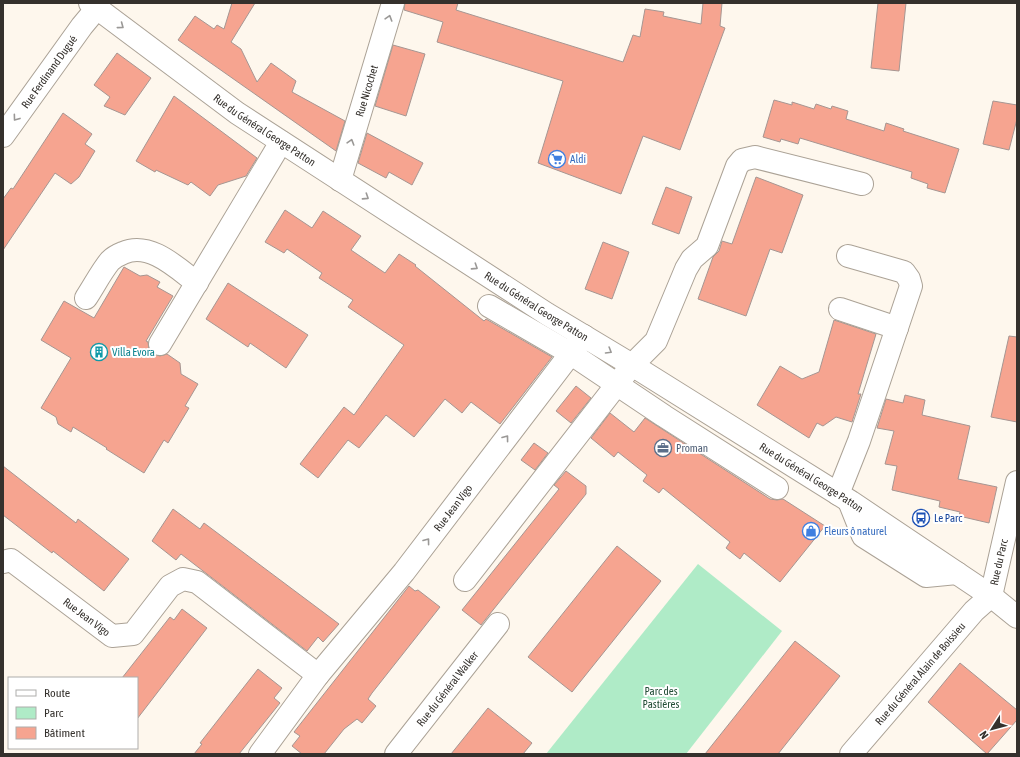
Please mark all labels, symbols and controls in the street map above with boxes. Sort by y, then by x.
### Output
one-way arrow [384,15,393,22]
one-way arrow [117,22,124,29]
street label: Rue Ferdinand Dugué [19,33,79,111]
street label: Rue Nicochet [353,64,380,118]
street label: Rue du Général George Patton [211,92,318,168]
one-way arrow [14,114,21,121]
one-way arrow [346,139,355,146]
supermarket icon: Aldi [547,149,567,169]
place label: Aldi [570,153,586,165]
one-way arrow [362,192,369,199]
one-way arrow [471,262,478,270]
street label: Rue du Général George Patton [482,269,590,343]
building icon: Villa Evora [89,342,109,362]
place label: Villa Evora [112,346,155,358]
one-way arrow [605,346,612,354]
one-way arrow [501,435,508,442]
office icon: Proman [653,438,673,458]
street label: Rue du Général George Patton [757,440,866,515]
place label: Proman [676,442,708,454]
street label: Rue Jean Vigo [431,482,475,533]
bus stop icon: Le Parc [911,508,931,528]
place label: Le Parc [934,512,963,524]
shop icon: Fleurs ô naturel [801,521,821,541]
place label: Fleurs ô naturel [824,525,887,537]
street label: Rue du Parc [988,537,1010,586]
one-way arrow [422,538,430,545]
street label: Rue Jean Vigo [61,596,112,638]
street label: Rue du Général Alain de Boissieu [873,620,967,727]
street label: Rue du Général Walker [414,648,481,729]
legend [8,677,138,749]
park label: Parc des Pastières [643,685,680,710]
text: Route [44,686,70,700]
text: Parc [44,706,64,720]
north arrow [972,709,1012,749]
text: Bâtiment [44,726,85,740]
text: N [977,729,991,741]

